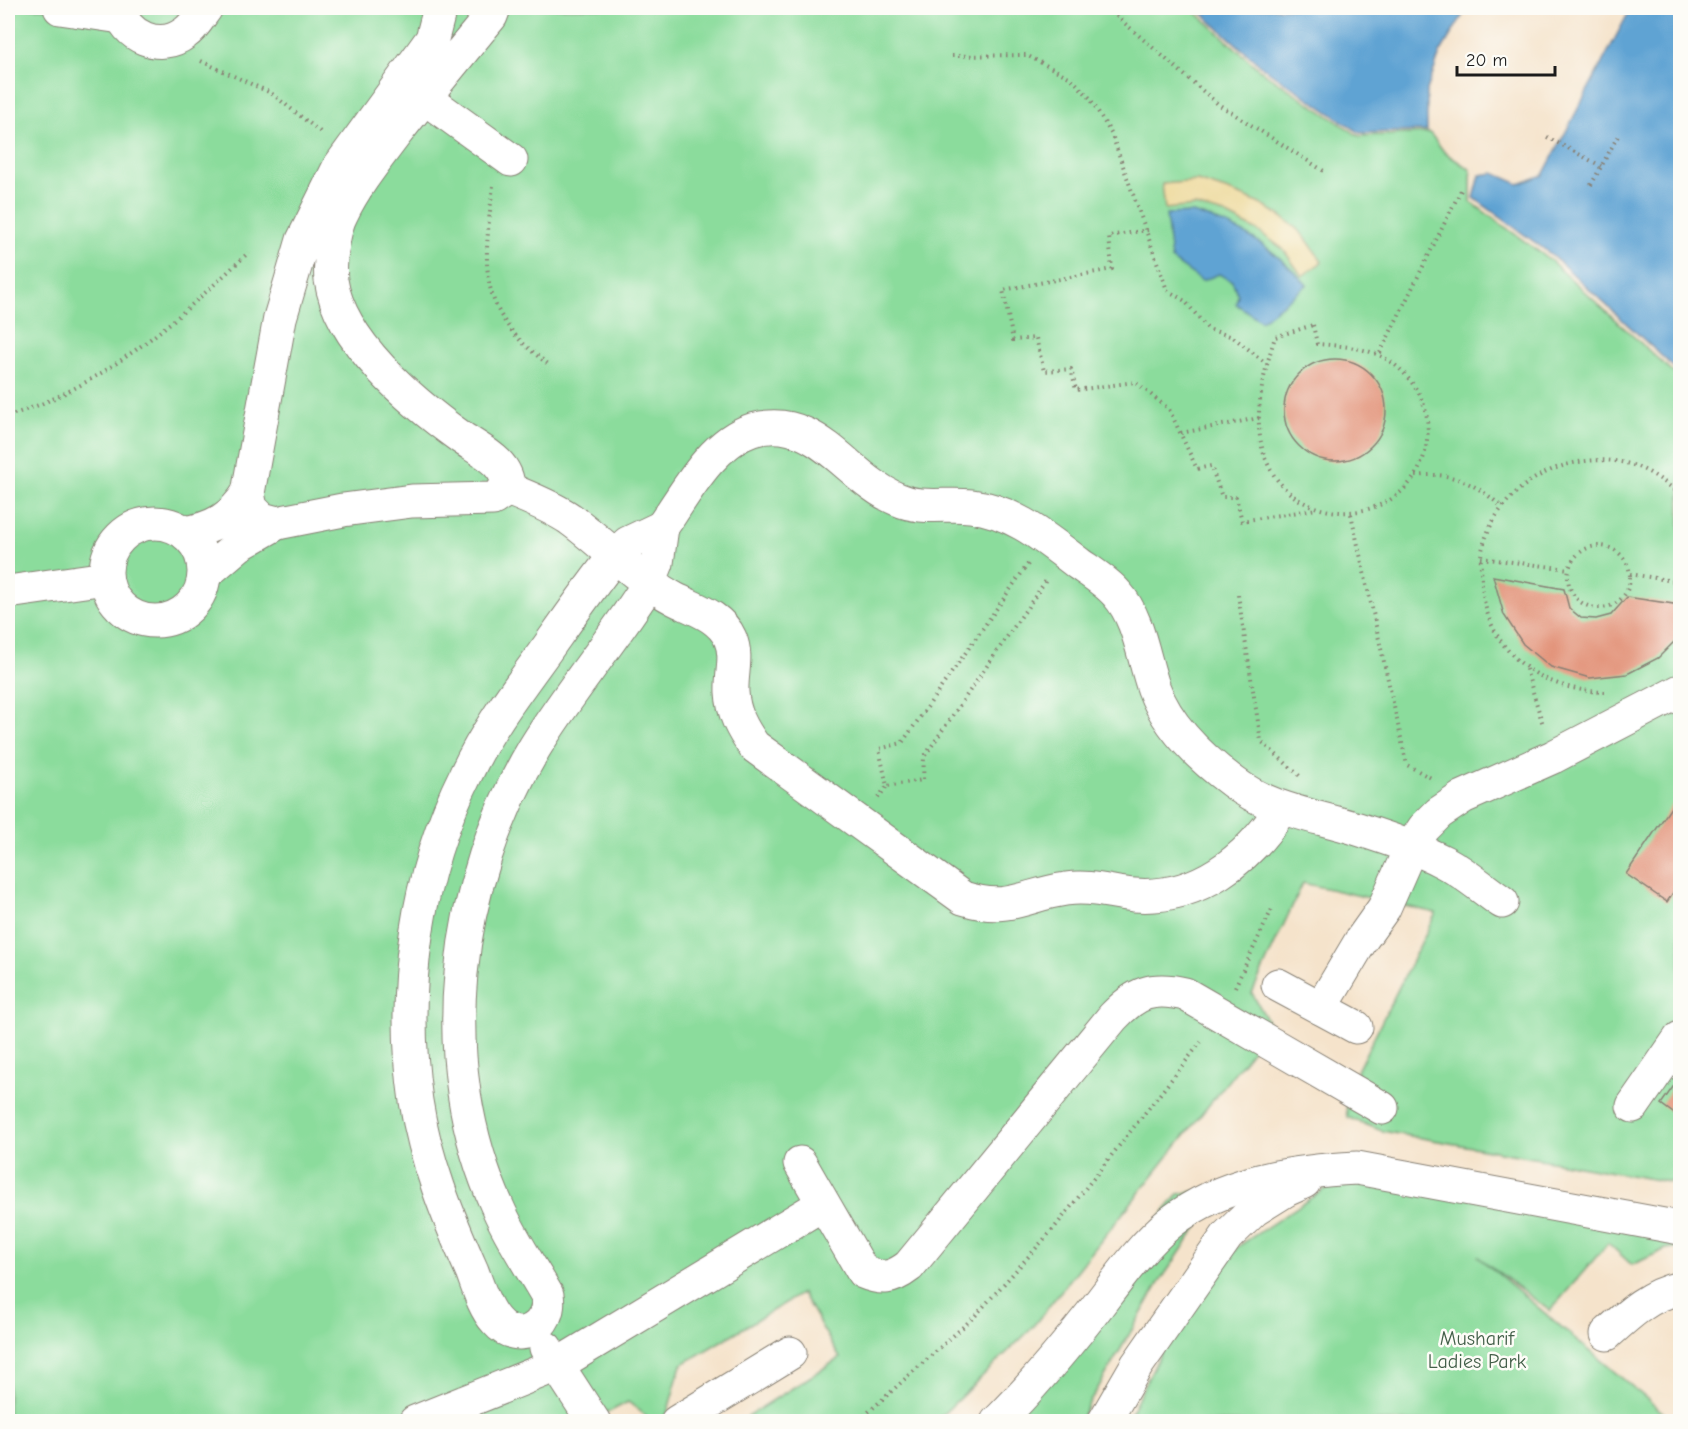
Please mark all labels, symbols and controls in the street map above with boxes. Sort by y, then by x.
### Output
scale bar [1457,39,1554,77]
text: 20 m [1466,50,1507,71]
park label: Musharif Ladies Park [1428,1327,1527,1373]

